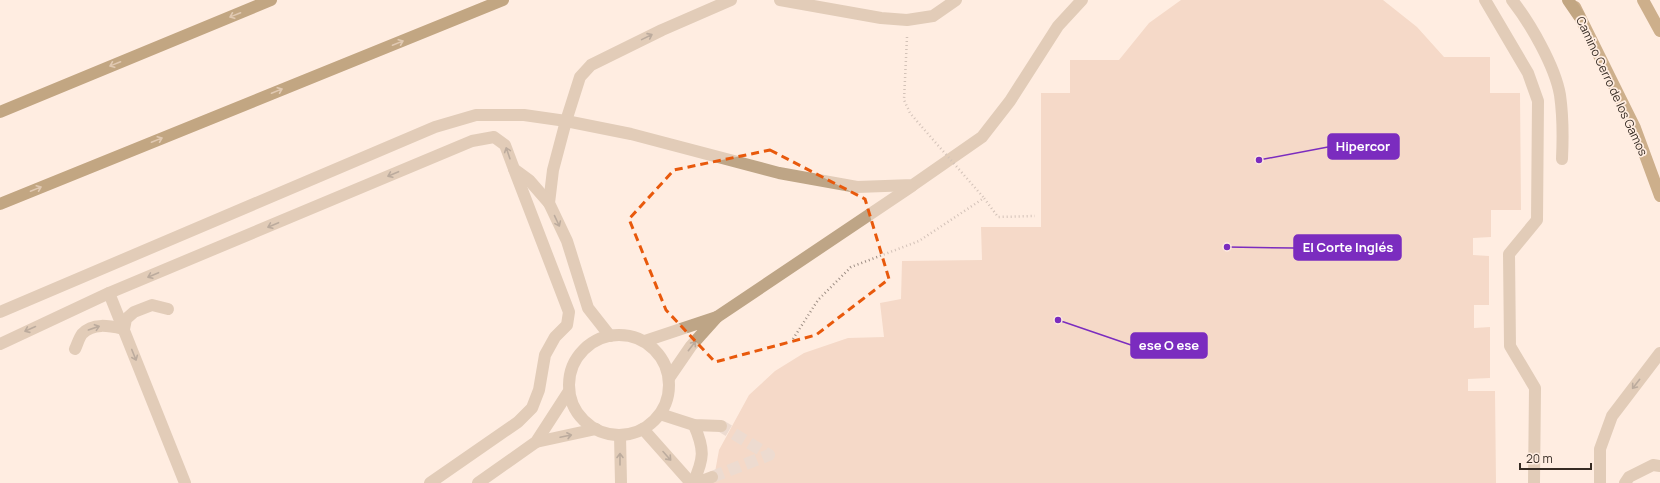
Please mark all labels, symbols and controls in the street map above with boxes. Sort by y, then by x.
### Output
one-way arrow [229,12,241,19]
street label: Camino Cerro de los Gamos [1572,13,1652,159]
one-way arrow [641,33,653,41]
one-way arrow [391,38,403,46]
one-way arrow [109,61,121,69]
one-way arrow [271,87,283,95]
callout: Hipercor [1328,134,1399,159]
one-way arrow [150,136,162,144]
text: Hipercor [1336,137,1390,155]
one-way arrow [504,147,512,159]
one-way arrow [387,171,399,179]
one-way arrow [30,185,42,192]
one-way arrow [554,215,561,227]
one-way arrow [268,221,280,229]
callout: El Corte Inglés [1294,235,1401,260]
text: El Corte Inglés [1303,238,1393,256]
one-way arrow [148,271,160,279]
one-way arrow [88,324,101,331]
one-way arrow [24,326,36,333]
callout: ese O ese [1131,333,1207,358]
text: ese O ese [1139,336,1199,354]
one-way arrow [687,341,696,351]
one-way arrow [131,349,138,361]
one-way arrow [1632,379,1641,390]
one-way arrow [559,431,572,439]
scale bar [1520,445,1591,471]
text: 20 m [1526,450,1553,467]
one-way arrow [662,451,671,461]
one-way arrow [617,453,624,466]

